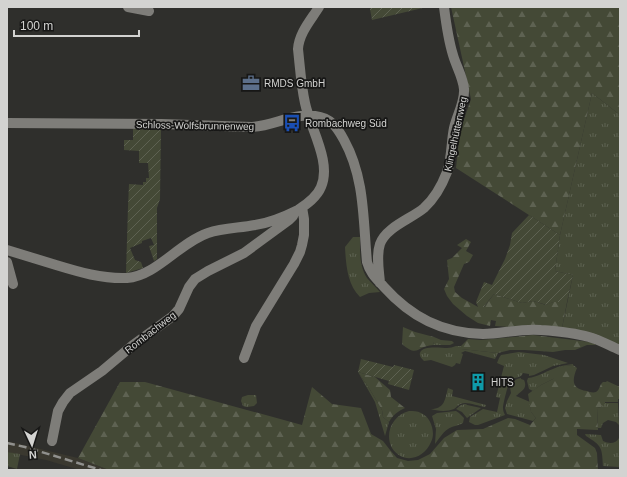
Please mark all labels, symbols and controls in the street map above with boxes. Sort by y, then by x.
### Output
scale bar [14,12,139,38]
text: 100 m [20,19,53,33]
office icon: RMDS GmbH [241,73,261,93]
place label: RMDS GmbH [264,78,325,89]
street label: Klingelhüttenweg [442,96,469,173]
bus stop icon: Rombachweg Süd [282,113,302,133]
place label: Rombachweg Süd [305,118,387,129]
street label: Schloss-Wolfsbrunnenweg [136,119,254,132]
street label: Rombachweg [123,309,178,356]
building icon: HITS [468,372,488,392]
place label: HITS [491,377,514,388]
north arrow [12,425,52,465]
text: N [28,449,37,461]

